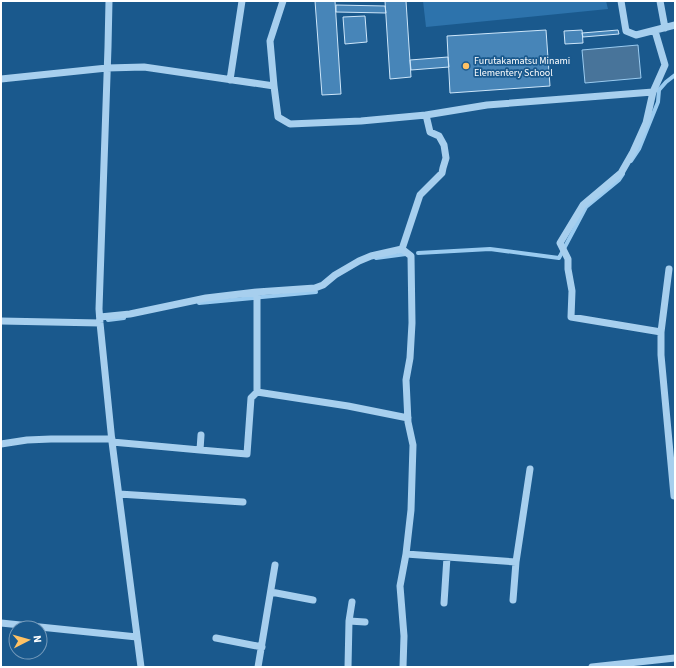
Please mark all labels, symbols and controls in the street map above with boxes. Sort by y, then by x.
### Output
place label: Furutakamatsu Minami Elementery School [474,54,570,80]
marker: Furutakamatsu Minami Elementery School [461,61,471,71]
north arrow [8,620,48,660]
text: N [30,635,45,643]

